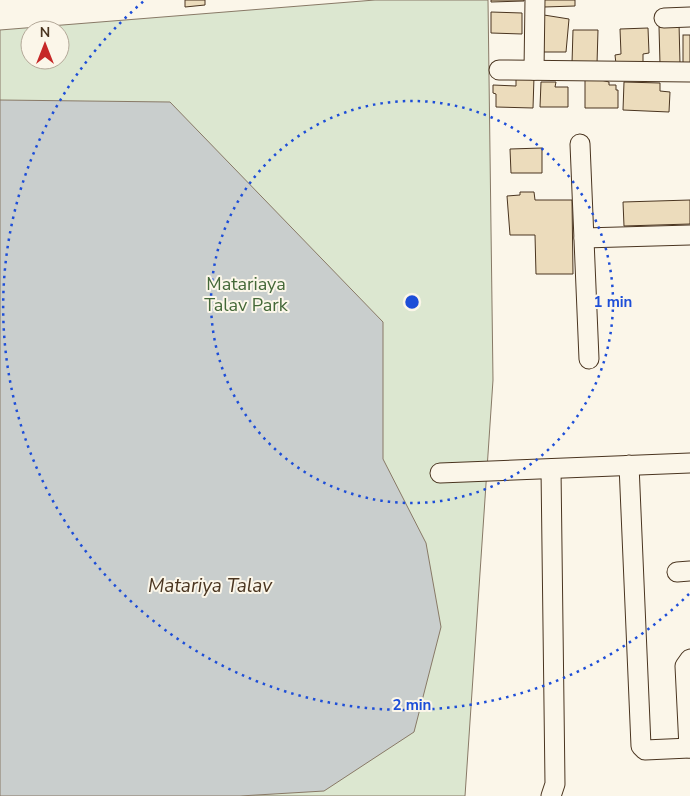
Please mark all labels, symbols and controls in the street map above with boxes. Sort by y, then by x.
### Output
north arrow [20,20,70,70]
text: N [40,23,50,42]
park label: Matariaya Talav Park [204,272,289,317]
text: 1 min [594,292,632,312]
centre of rings [403,293,421,311]
water label: Matariya Talav [148,573,273,599]
text: 2 min [393,695,431,715]

